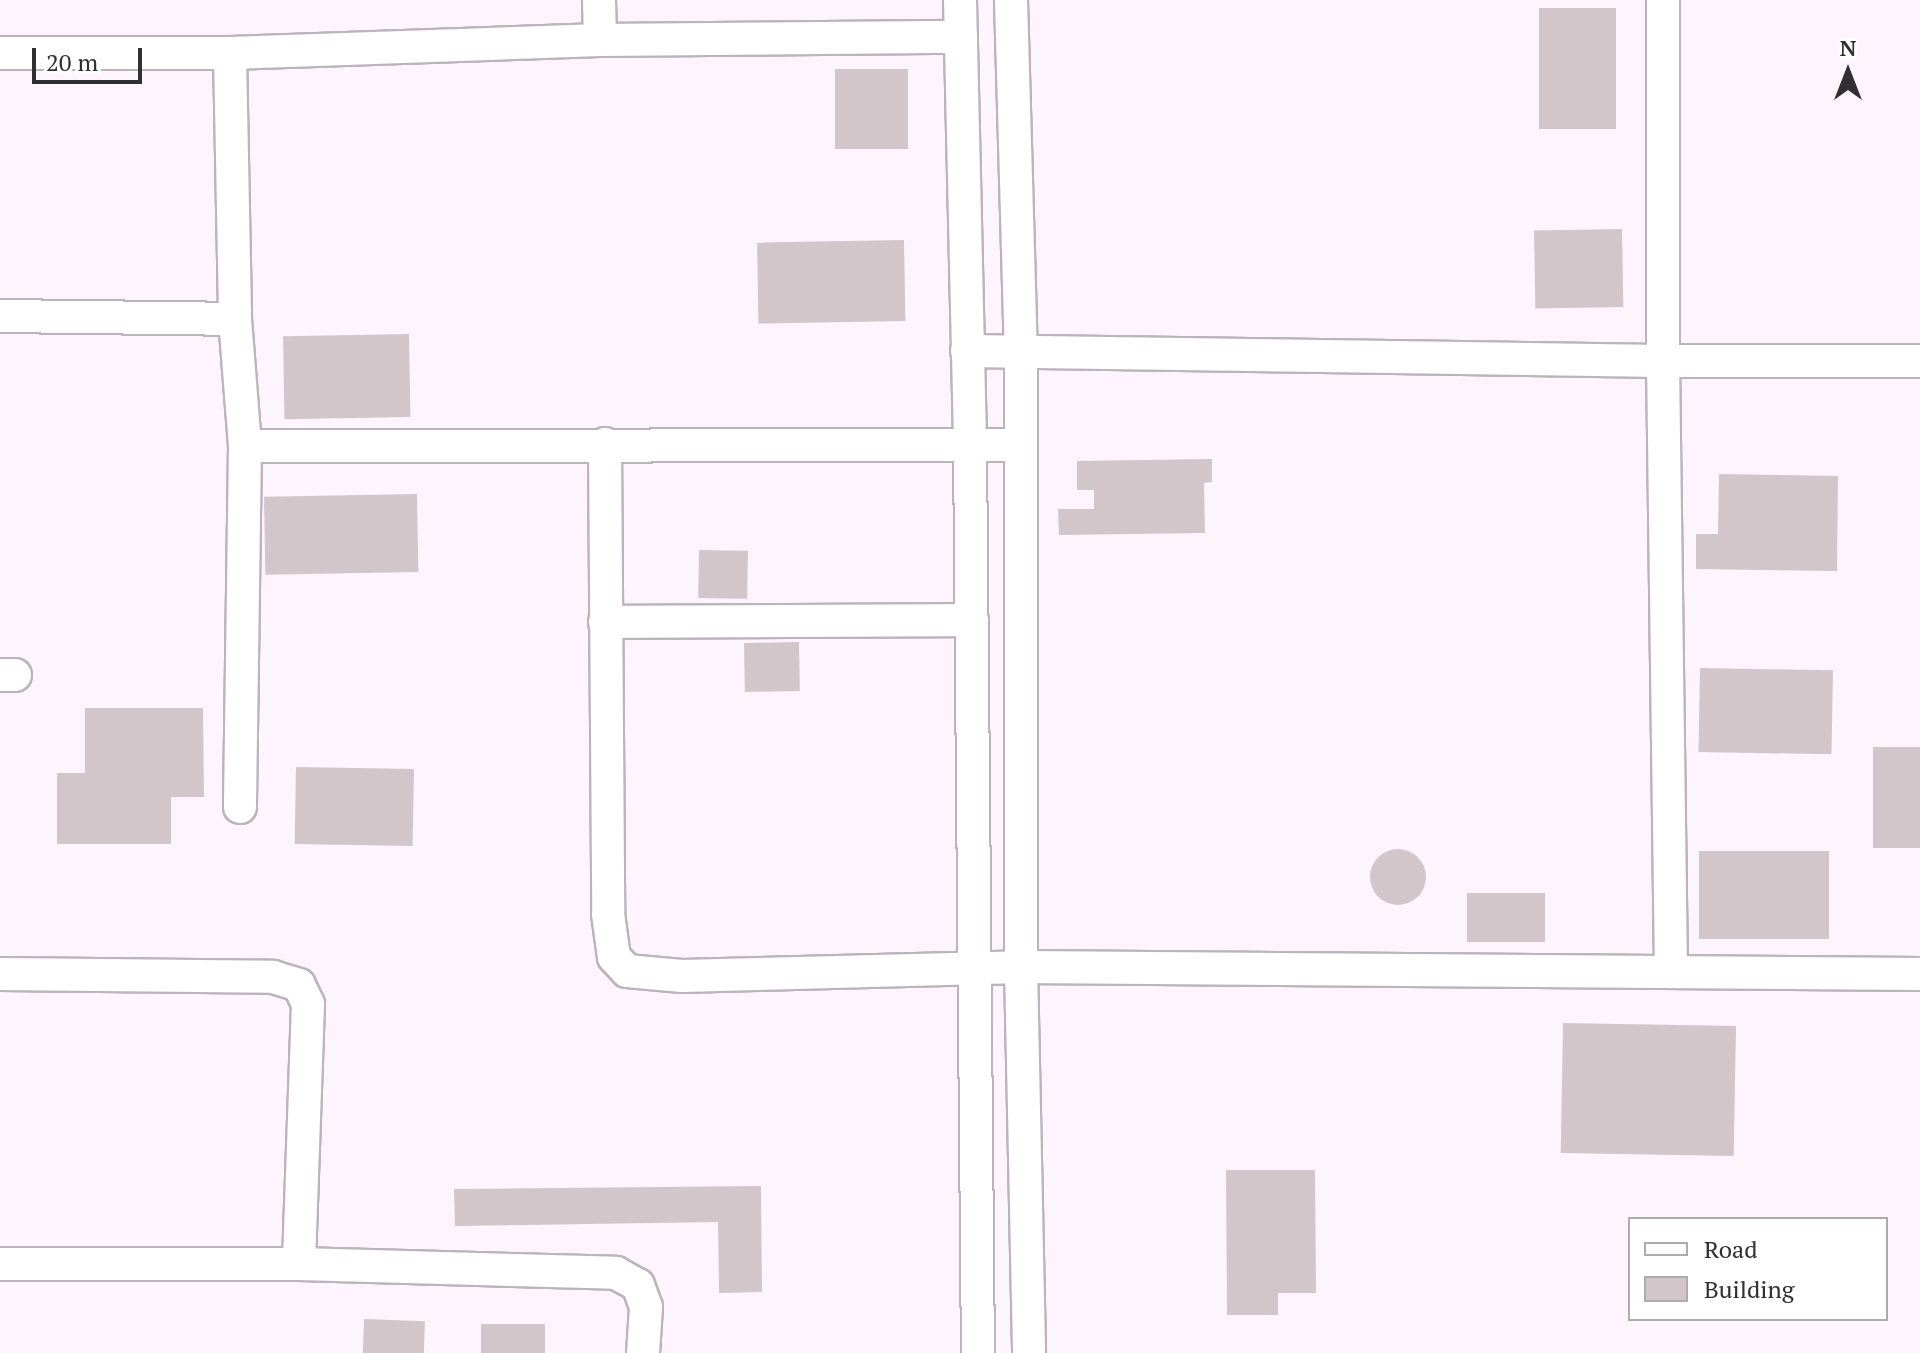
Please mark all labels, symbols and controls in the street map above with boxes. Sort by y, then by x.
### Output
scale bar [36,32,146,82]
north arrow [1808,32,1888,112]
text: N [1840,33,1856,62]
text: 20 m [46,46,98,78]
legend [1628,1217,1888,1321]
text: Road [1704,1233,1758,1265]
text: Building [1704,1273,1794,1305]

